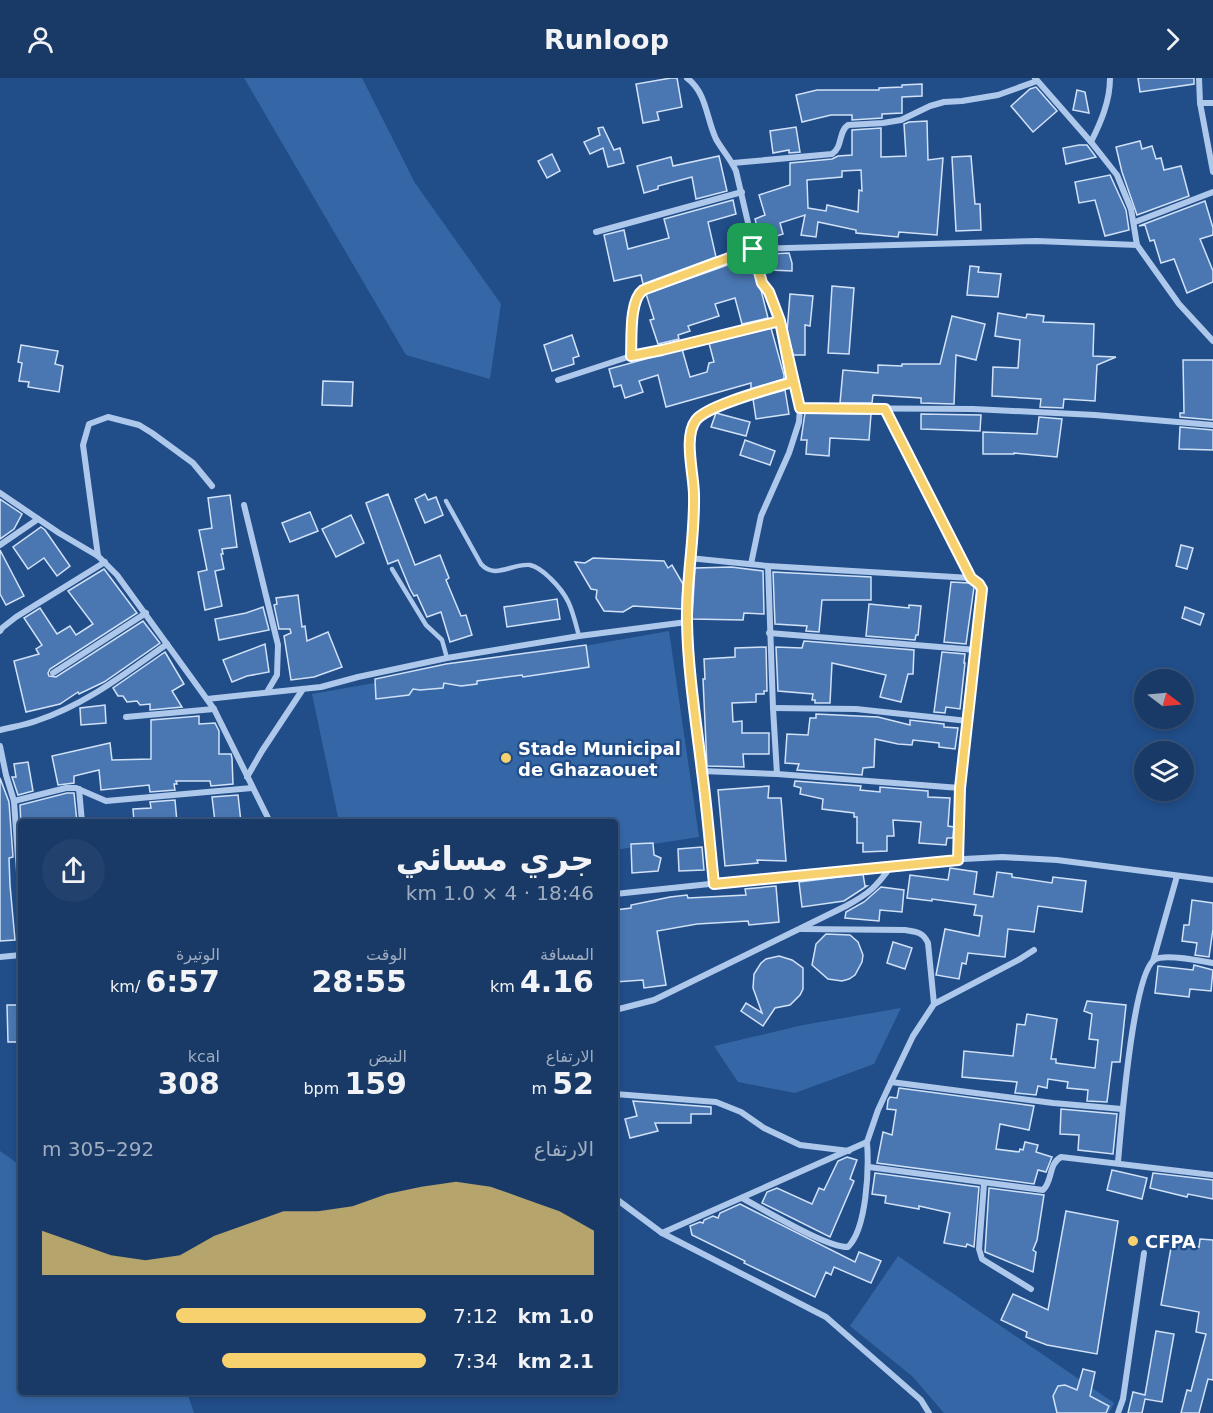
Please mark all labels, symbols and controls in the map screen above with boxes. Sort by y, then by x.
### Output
icon: person [24,23,57,56]
icon: forward [1156,23,1189,56]
text: Runloop [544,24,669,55]
pin [727,223,778,274]
icon: arrive [736,232,769,265]
north arrow [1134,669,1194,729]
map controls [1134,669,1194,801]
place label: Stade Municipal de Ghazaouet [518,738,681,780]
button: layers [1134,741,1194,801]
marker: Stade Municipal de Ghazaouet [499,751,513,765]
button: share [42,839,105,902]
text: جري مسائي [396,839,594,878]
text: 18:46 · 4 × 1.0 km [406,881,594,905]
text: الوتيرة [176,945,220,964]
text: الوقت [366,945,407,964]
text: المسافة [540,945,594,964]
text: 6:57 [145,964,220,999]
text: 28:55 [312,964,407,999]
text: 4.16 [520,964,594,999]
text: /km [110,977,145,996]
text: km [490,977,520,996]
text: kcal [188,1047,220,1066]
text: النبض [368,1047,407,1066]
text: الارتفاع [546,1047,594,1066]
text: 308 [157,1066,220,1101]
text: 159 [344,1066,407,1101]
text: 52 [552,1066,594,1101]
text: bpm [303,1079,344,1098]
text: m [532,1079,552,1098]
text: 292–305 m [42,1137,154,1161]
text: الارتفاع [534,1137,594,1161]
place label: CFPA [1145,1231,1196,1252]
marker: CFPA [1126,1234,1140,1248]
text: 7:12 [453,1304,498,1328]
text: 1.0 km [517,1304,594,1328]
text: 7:34 [453,1349,498,1373]
text: 2.1 km [517,1349,594,1373]

